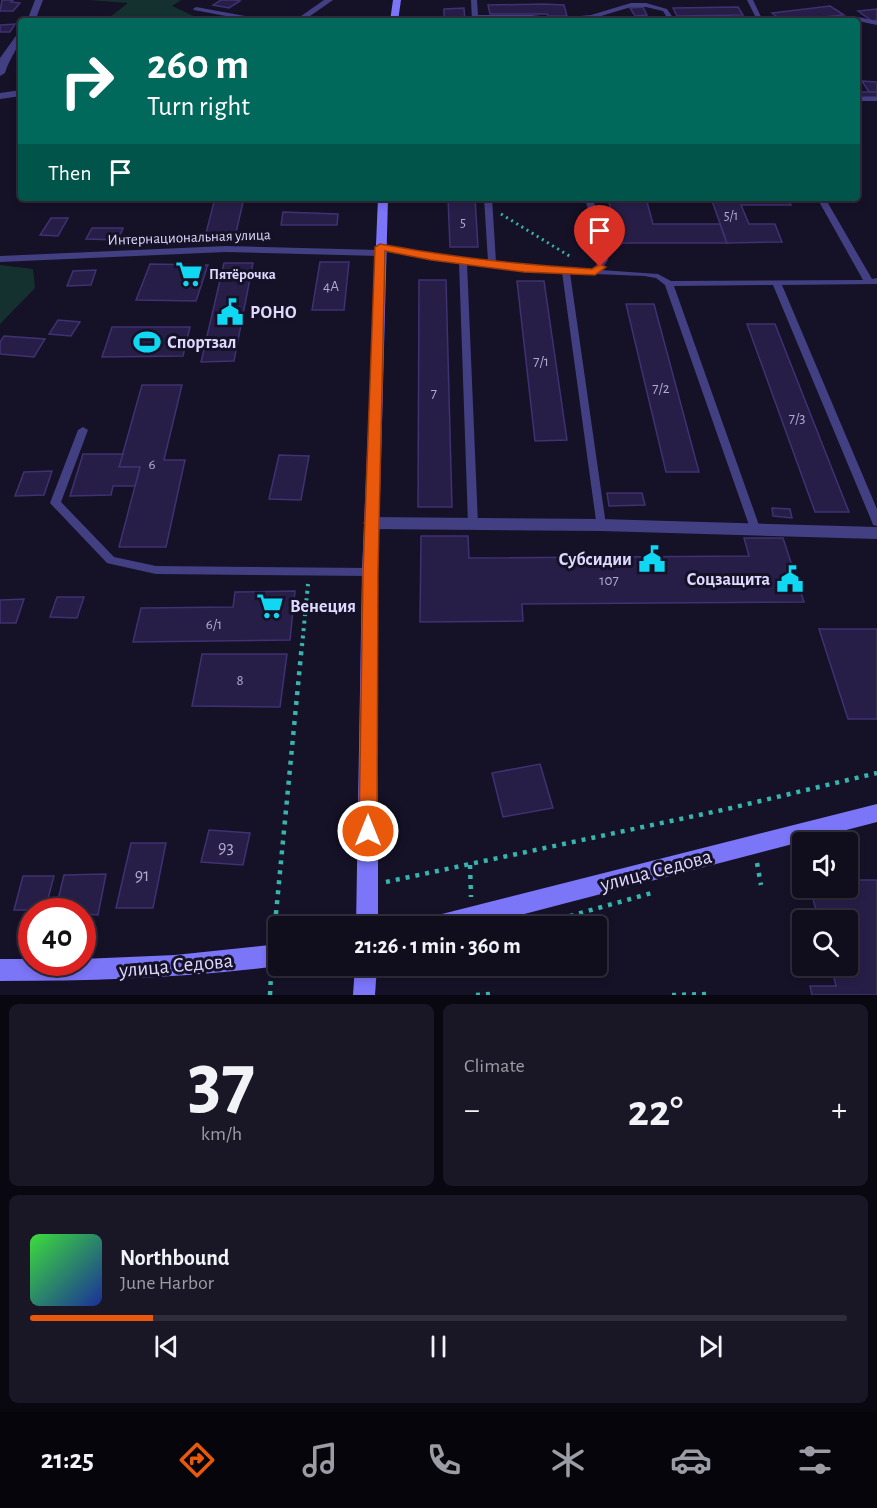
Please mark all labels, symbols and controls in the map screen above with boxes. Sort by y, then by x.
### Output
icon: right [48,42,126,120]
text: 260 m [147,44,249,86]
text: Turn right [147,93,250,120]
icon: arrive [104,156,137,189]
text: Then [48,162,92,184]
pin [574,205,625,267]
house number: 5/1 [724,209,738,223]
icon: arrive [583,214,616,247]
house number: 5 [460,216,466,230]
street label: Интернациональная улица [107,227,271,248]
supermarket icon: Пятёрочка [174,259,204,289]
place label: Пятёрочка [209,267,276,282]
house number: 4А [323,279,339,294]
public building icon: РОНО [215,297,245,327]
place label: РОНО [250,304,297,322]
sports icon: Спортзал [132,327,162,357]
place label: Спортзал [167,334,237,352]
house number: 7/1 [533,354,549,369]
house number: 7/2 [652,381,670,396]
house number: 7 [431,386,437,401]
house number: 7/3 [789,411,805,426]
house number: 6 [148,457,156,472]
public building icon: Субсидии [637,544,667,574]
place label: Субсидии [558,551,632,569]
public building icon: Соцзащита [775,564,805,594]
place label: Соцзащита [687,571,770,589]
house number: 107 [599,573,619,588]
supermarket icon: Венеция [255,591,285,621]
place label: Венеция [290,598,356,616]
house number: 6/1 [206,617,222,632]
house number: 8 [236,673,244,688]
position arrow [336,799,400,863]
map controls [792,832,858,976]
button: sound [792,832,858,898]
house number: 93 [218,839,234,857]
street label: улица Седова [597,845,714,896]
house number: 91 [135,867,149,885]
speed limit sign: 40 [18,898,96,976]
button: search [792,910,858,976]
text: 21:26 · 1 min · 360 m [354,935,521,957]
street label: улица Седова [117,950,234,981]
text: 37 [188,1044,255,1122]
text: Climate [464,1056,525,1076]
text: 22° [628,1089,683,1134]
text: − [464,1094,480,1127]
text: + [831,1094,847,1127]
text: km/h [201,1124,242,1144]
text: Northbound [120,1247,229,1269]
text: June Harbor [120,1273,214,1293]
icon: previous [150,1330,183,1363]
icon: pause [422,1330,455,1363]
icon: next [694,1330,727,1363]
icon: directions [176,1439,218,1481]
icon: music [299,1439,341,1481]
icon: phone [423,1439,465,1481]
icon: climate [547,1439,589,1481]
icon: car [670,1439,712,1481]
icon: filters [794,1439,836,1481]
text: 21:25 [41,1446,94,1473]

